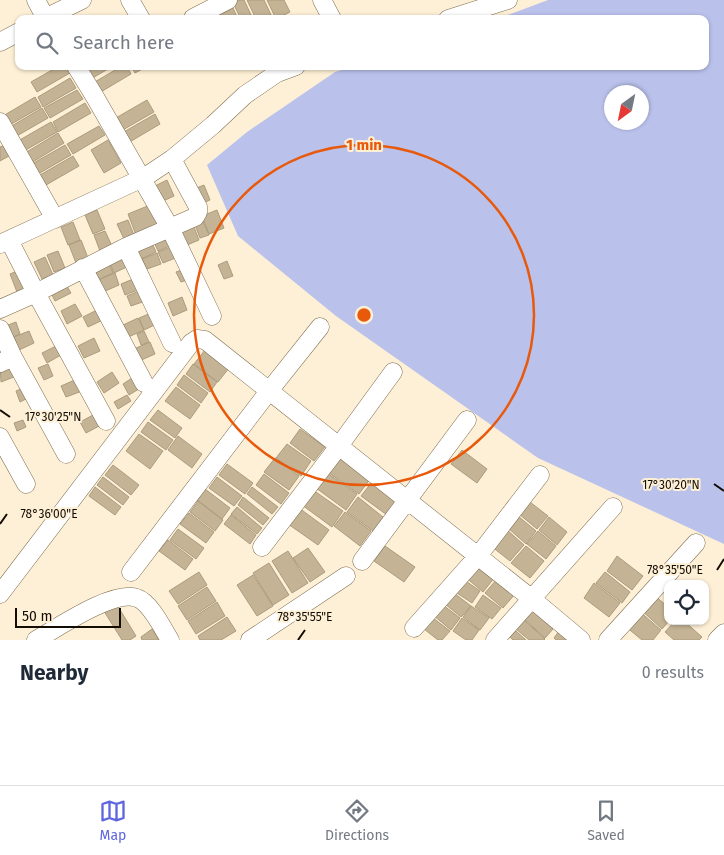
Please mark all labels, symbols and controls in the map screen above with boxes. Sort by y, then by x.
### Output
search box [15,15,709,70]
icon: search [33,29,61,57]
text: Search here [73,31,174,54]
north arrow [604,85,649,130]
text: 1 min [346,136,382,154]
centre of rings [355,306,373,324]
text: 17°30'25"N [25,410,81,424]
text: 17°30'20"N [642,478,700,492]
text: 78°36'00"E [20,507,78,521]
text: 78°35'50"E [647,563,703,577]
map controls [664,580,709,625]
button: locate [664,580,709,625]
scale bar [15,605,121,628]
text: 50 m [22,608,53,625]
text: 78°35'55"E [277,610,333,624]
text: Nearby [20,660,88,686]
text: 0 results [642,663,704,682]
tab: Map [99,797,127,844]
tab: Directions [325,797,389,844]
tab: Saved [587,797,625,844]

